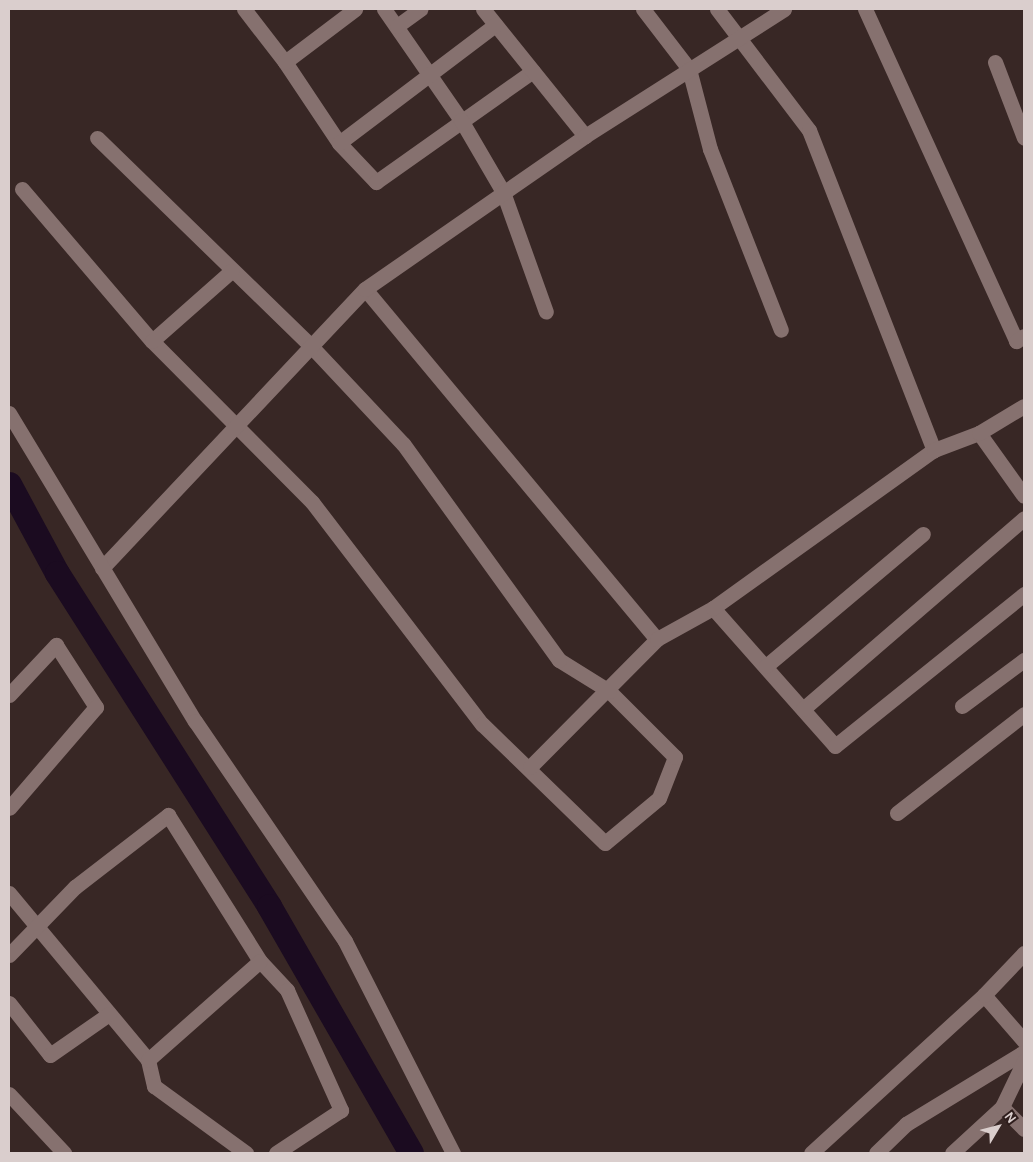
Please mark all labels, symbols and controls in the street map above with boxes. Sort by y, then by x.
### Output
north arrow [973,1102,1023,1152]
text: N [1001,1109,1020,1127]

